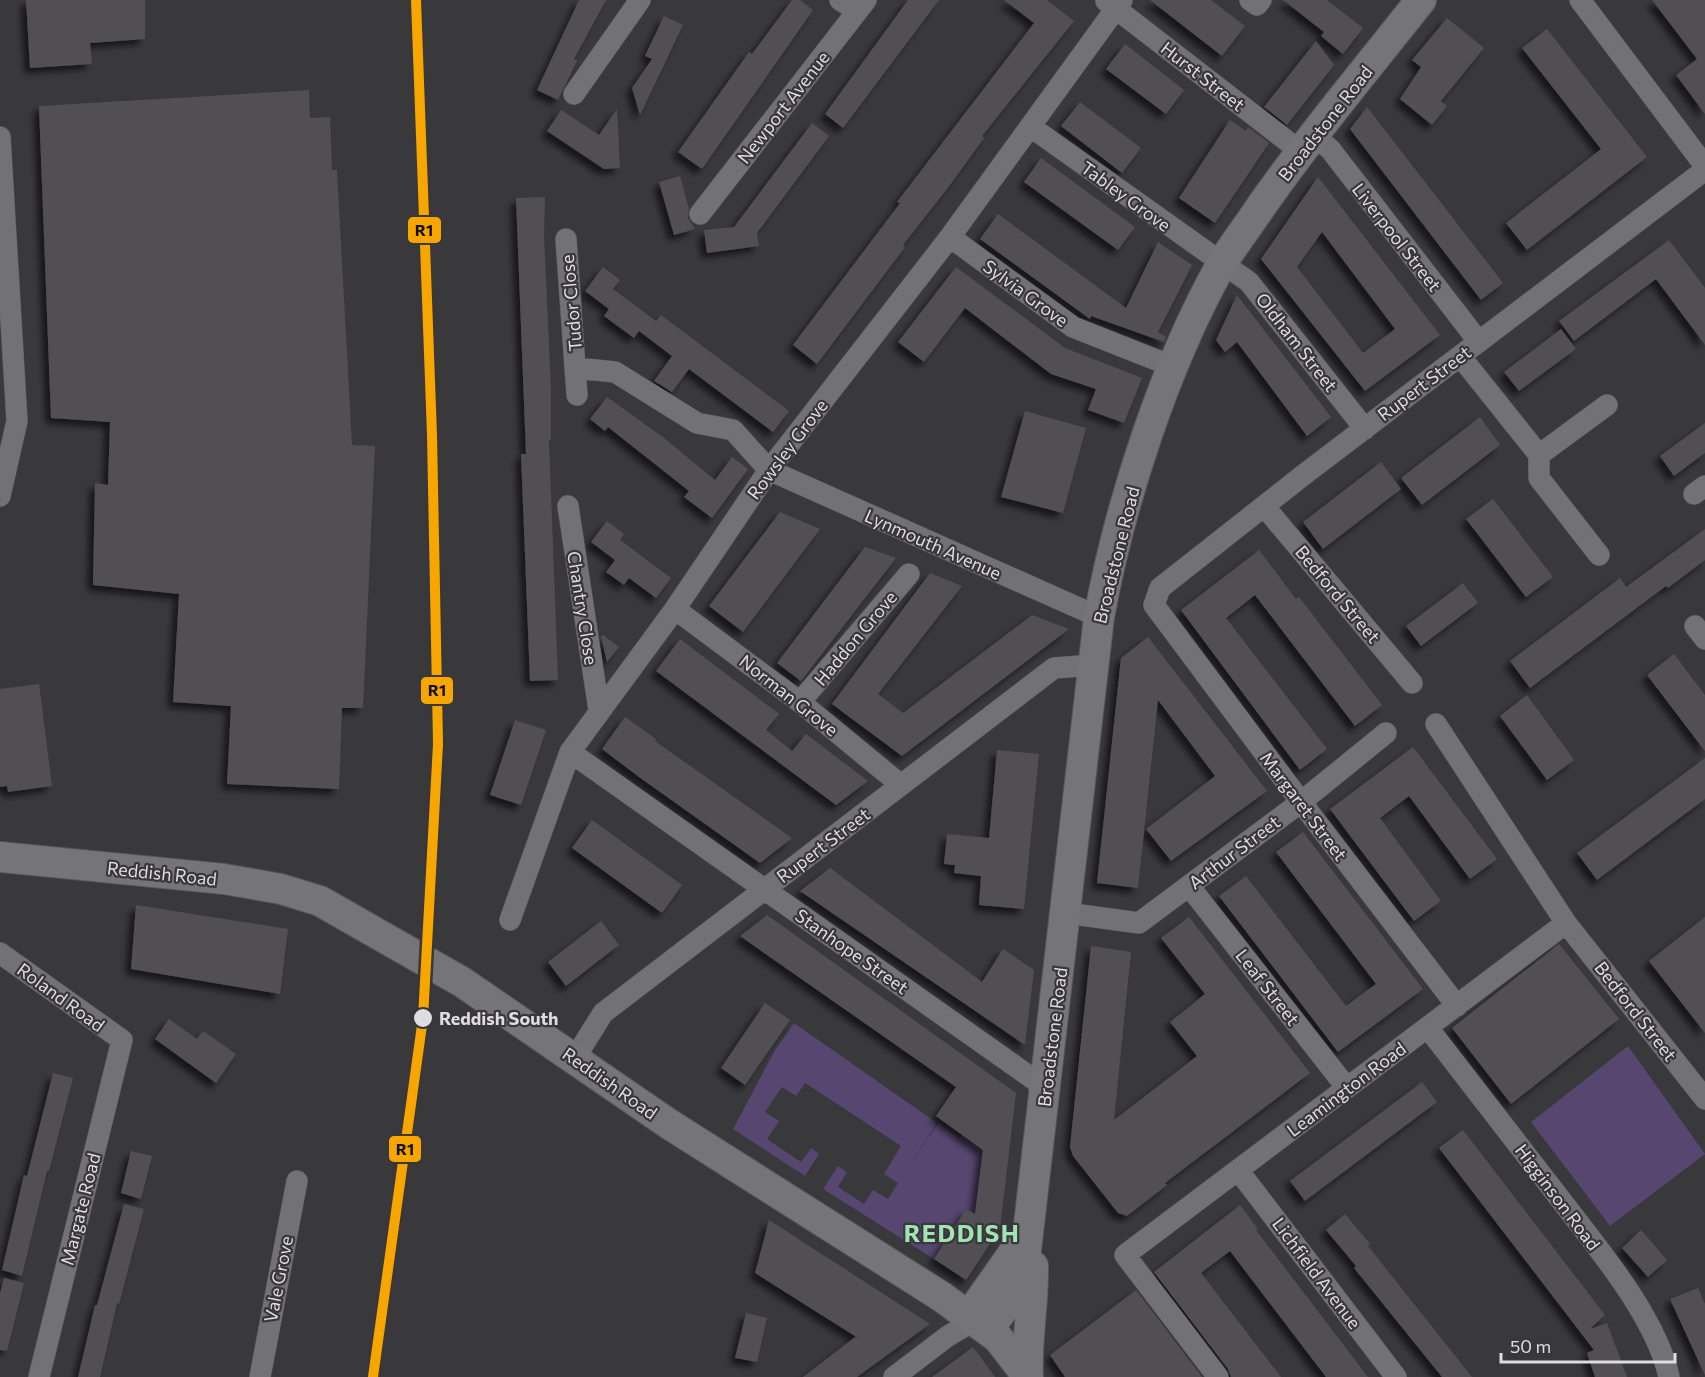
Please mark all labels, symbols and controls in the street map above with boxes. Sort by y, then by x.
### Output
street label: Hurst Street [1157,36,1249,116]
street label: Newport Avenue [732,46,834,168]
street label: Broadstone Road [1273,61,1377,185]
street label: Tabley Grove [1077,156,1175,236]
street label: Liverpool Street [1348,178,1446,296]
line badge: R1 [407,216,442,244]
text: R1 [415,220,433,239]
street label: Tudor Close [556,254,586,352]
street label: Sylvia Grove [979,255,1073,331]
street label: Oldham Street [1252,288,1342,396]
street label: Rupert Street [1373,341,1475,425]
street label: Rowsley Grove [742,394,832,504]
street label: Broadstone Road [1088,484,1144,626]
street label: Lynmouth Avenue [861,504,1005,584]
street label: Bedford Street [1291,541,1385,647]
street label: Chantry Close [563,550,603,666]
street label: Haddon Grove [809,586,901,690]
street label: Norman Grove [735,650,843,740]
line badge: R1 [420,676,454,705]
text: R1 [428,680,446,699]
street label: Margaret Street [1256,747,1352,865]
street label: Rupert Street [772,803,874,887]
street label: Arthur Street [1184,810,1284,894]
street label: Reddish Road [106,856,218,890]
street label: Stanhope Street [791,904,913,998]
street label: Leaf Street [1231,945,1305,1029]
street label: Bedford Street [1590,957,1682,1065]
street label: Roland Road [13,958,109,1036]
street label: Broadstone Road [1033,966,1071,1108]
marker: Reddish South [412,1007,434,1029]
place label: Reddish South [439,1007,558,1029]
street label: Leamington Road [1282,1037,1410,1141]
street label: Reddish Road [558,1042,662,1124]
line badge: R1 [388,1135,422,1163]
text: R1 [396,1139,414,1158]
street label: Higginson Road [1511,1140,1605,1254]
street label: Margate Road [55,1151,105,1267]
street label: Lichfield Avenue [1268,1213,1366,1333]
district label: REDDISH [904,1218,1020,1247]
street label: Vale Grove [259,1234,297,1324]
scale bar [1501,1326,1675,1364]
text: 50 m [1510,1335,1551,1357]

